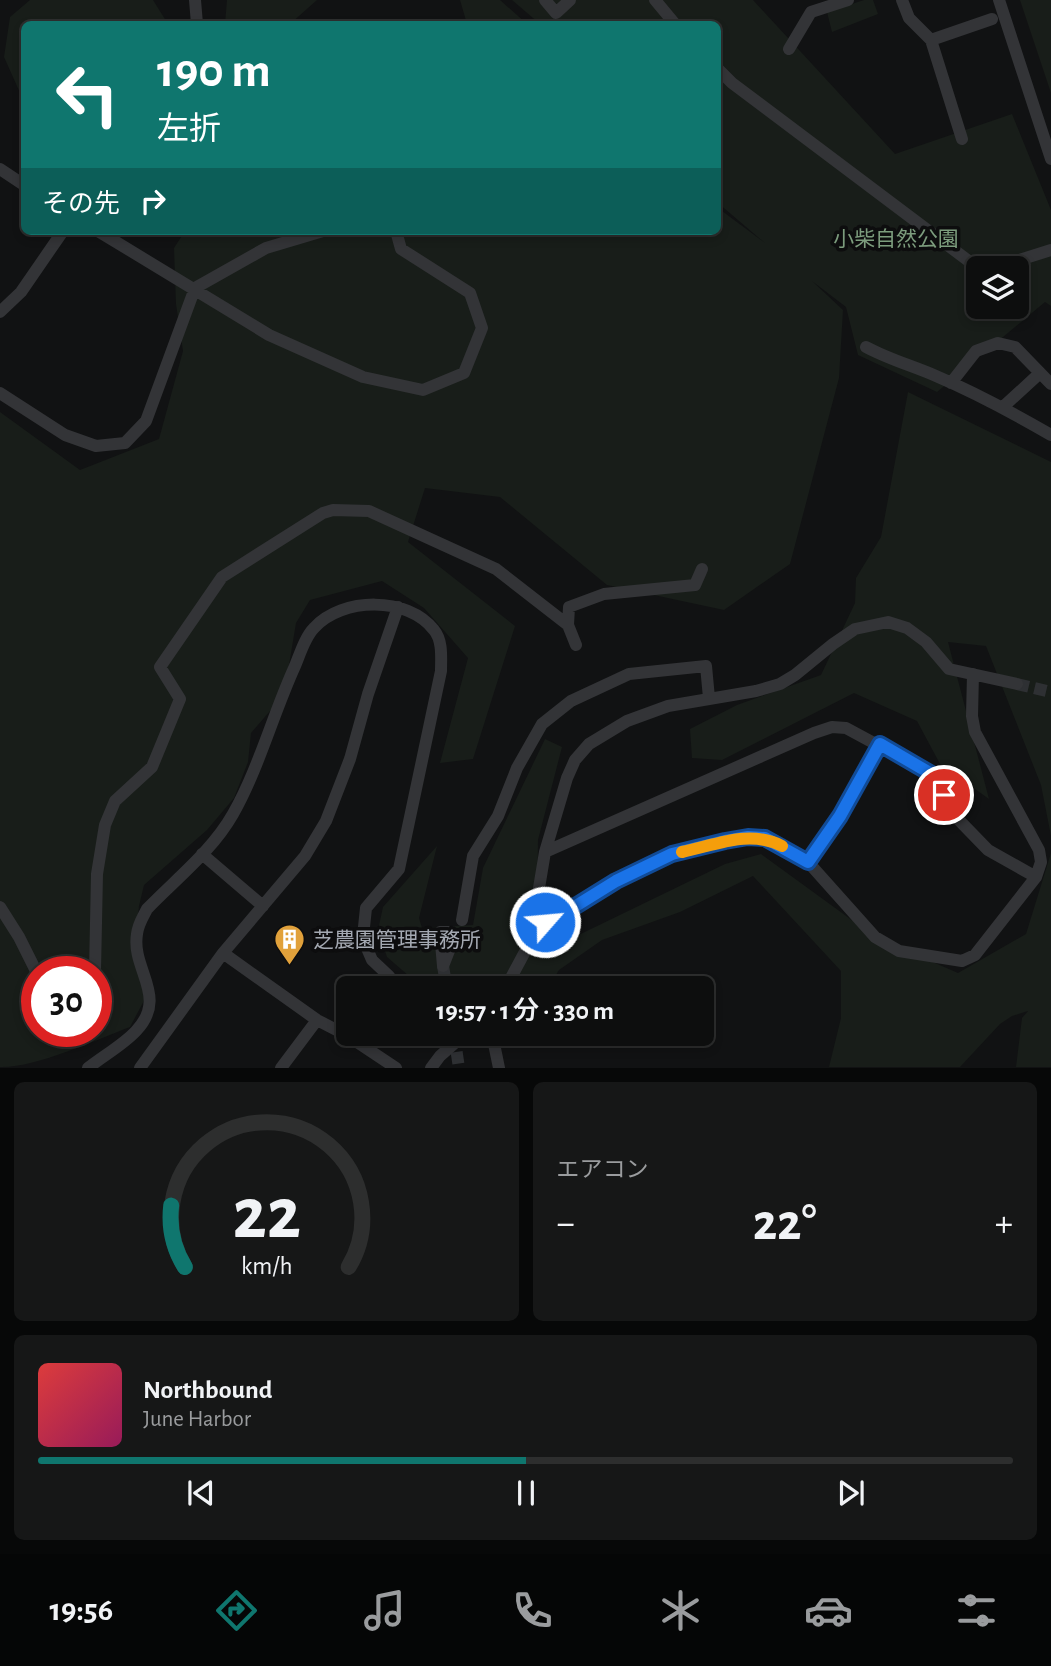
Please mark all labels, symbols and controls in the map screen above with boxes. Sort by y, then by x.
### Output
text: 190 m [157,47,271,96]
icon: left [42,49,133,140]
text: 左折 [157,113,221,145]
icon: right [134,182,172,220]
text: その先 [42,191,120,217]
park label: 小柴自然公園 [833,228,959,250]
map controls [966,256,1029,319]
button: layers [966,256,1029,319]
pin [914,765,974,825]
icon: arrive [925,776,963,814]
position arrow [508,885,582,959]
building icon: 芝農園管理事務所 [273,923,307,967]
place label: 芝農園管理事務所 [313,929,481,951]
speed limit sign: 30 [21,956,112,1047]
text: 19:57 · 1 分 · 330 m [436,998,614,1024]
text: エアコン [557,1159,649,1182]
text: 22 [232,1180,301,1253]
text: 22° [753,1197,817,1249]
text: − [557,1205,575,1243]
text: + [995,1205,1013,1243]
text: km/h [240,1254,292,1279]
text: Northbound [143,1377,272,1403]
text: June Harbor [143,1408,251,1431]
icon: previous [182,1474,220,1512]
icon: pause [507,1474,545,1512]
icon: next [832,1474,870,1512]
icon: directions [212,1586,261,1635]
icon: music [360,1586,409,1635]
icon: phone [508,1586,557,1635]
icon: climate [656,1586,705,1635]
icon: car [804,1586,853,1635]
icon: filters [952,1586,1001,1635]
text: 19:56 [50,1594,113,1626]

